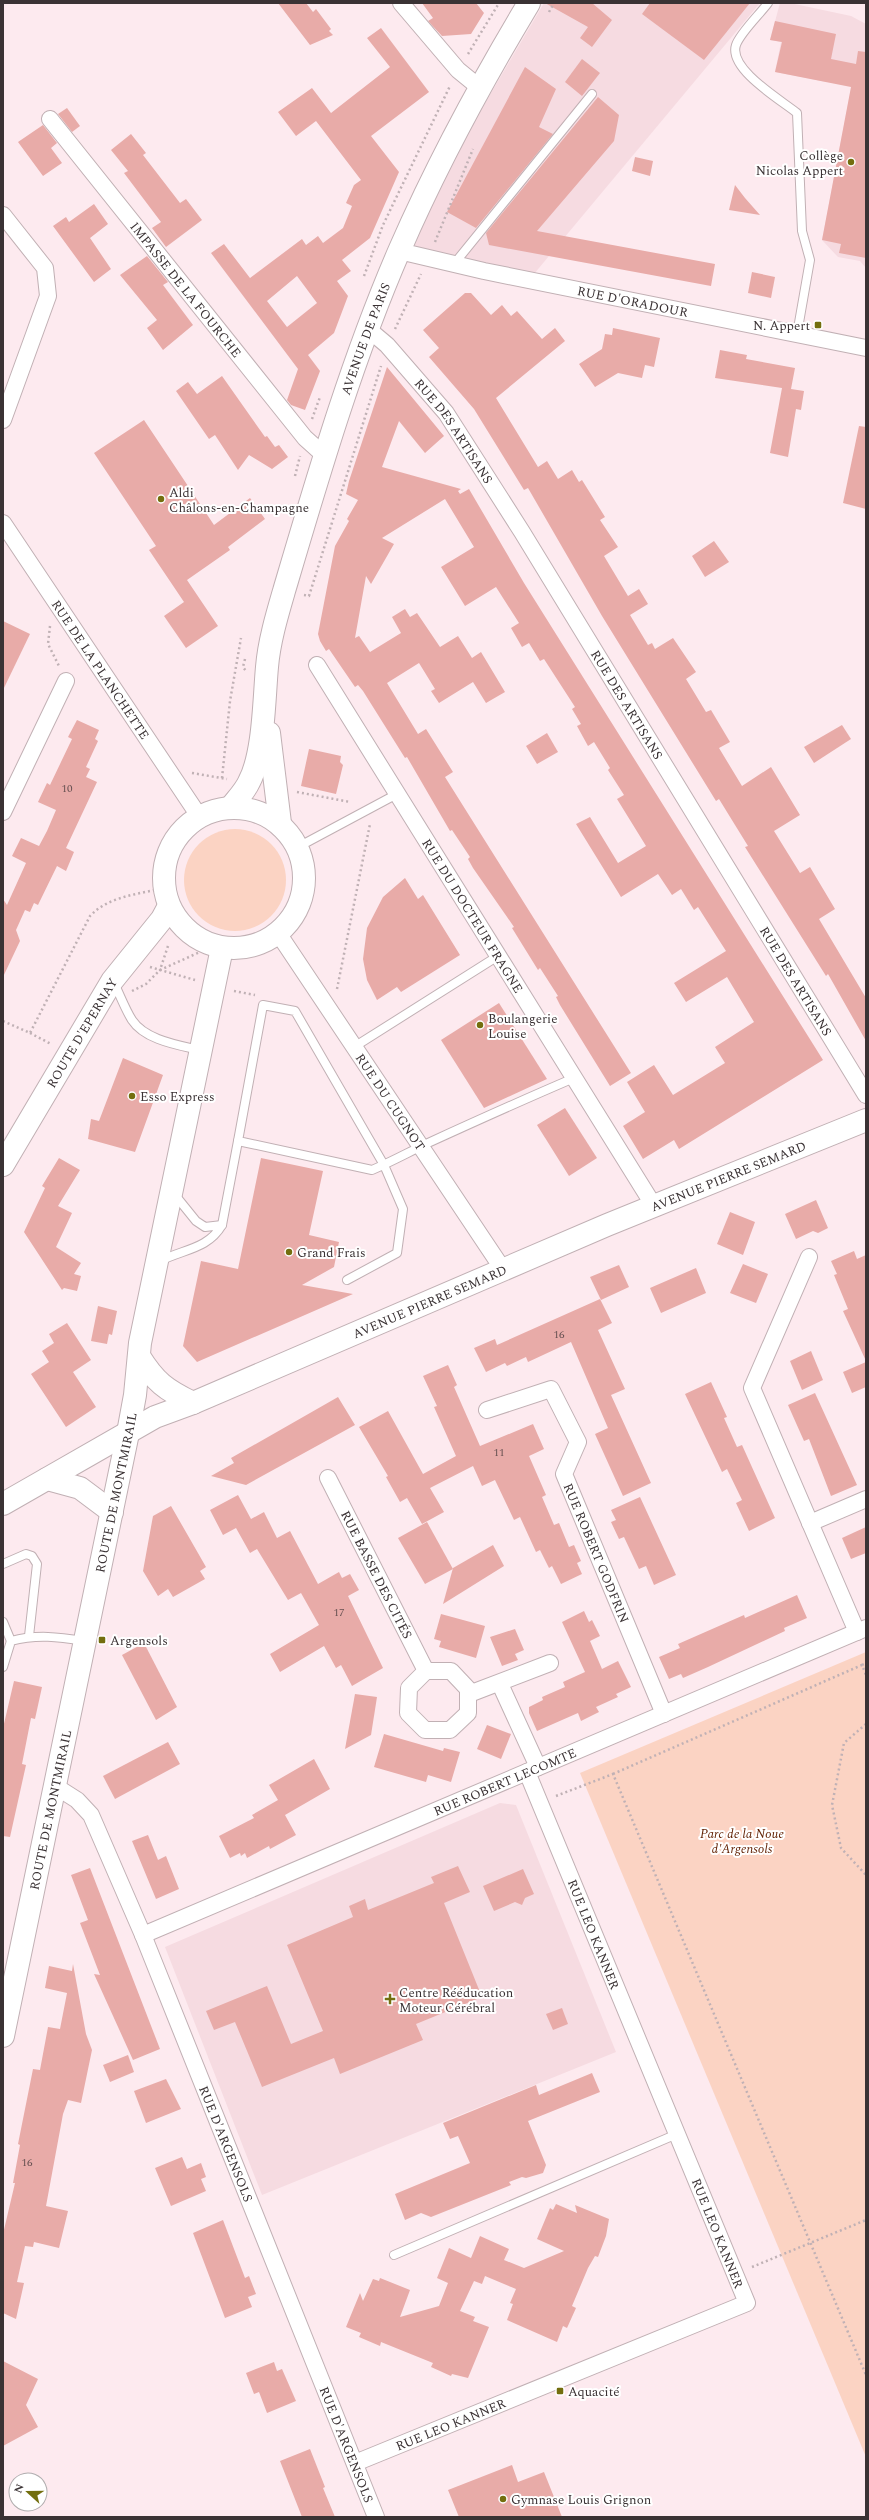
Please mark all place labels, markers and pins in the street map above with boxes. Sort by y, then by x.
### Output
place label: Collège Nicolas Appert [756,146,843,181]
marker: Collège Nicolas Appert [846,157,856,167]
place label: N. Appert [753,316,810,336]
marker: N. Appert [813,320,823,330]
place label: Aldi Châlons-en-Champagne [169,483,309,518]
marker: Aldi Châlons-en-Champagne [156,494,166,504]
place label: Boulangerie Louise [488,1009,557,1044]
marker: Boulangerie Louise [475,1020,485,1030]
place label: Esso Express [140,1087,215,1107]
marker: Esso Express [127,1091,137,1101]
place label: Grand Frais [297,1243,366,1263]
marker: Grand Frais [284,1247,294,1257]
place label: Argensols [110,1631,168,1651]
marker: Argensols [97,1635,107,1645]
place label: Centre Rééducation Moteur Cérébral [399,1983,514,2018]
marker: Centre Rééducation Moteur Cérébral [384,1993,396,2005]
place label: Aquacité [568,2382,620,2402]
marker: Aquacité [555,2386,565,2396]
place label: Gymnase Louis Grignon [511,2490,652,2510]
marker: Gymnase Louis Grignon [498,2494,508,2504]

